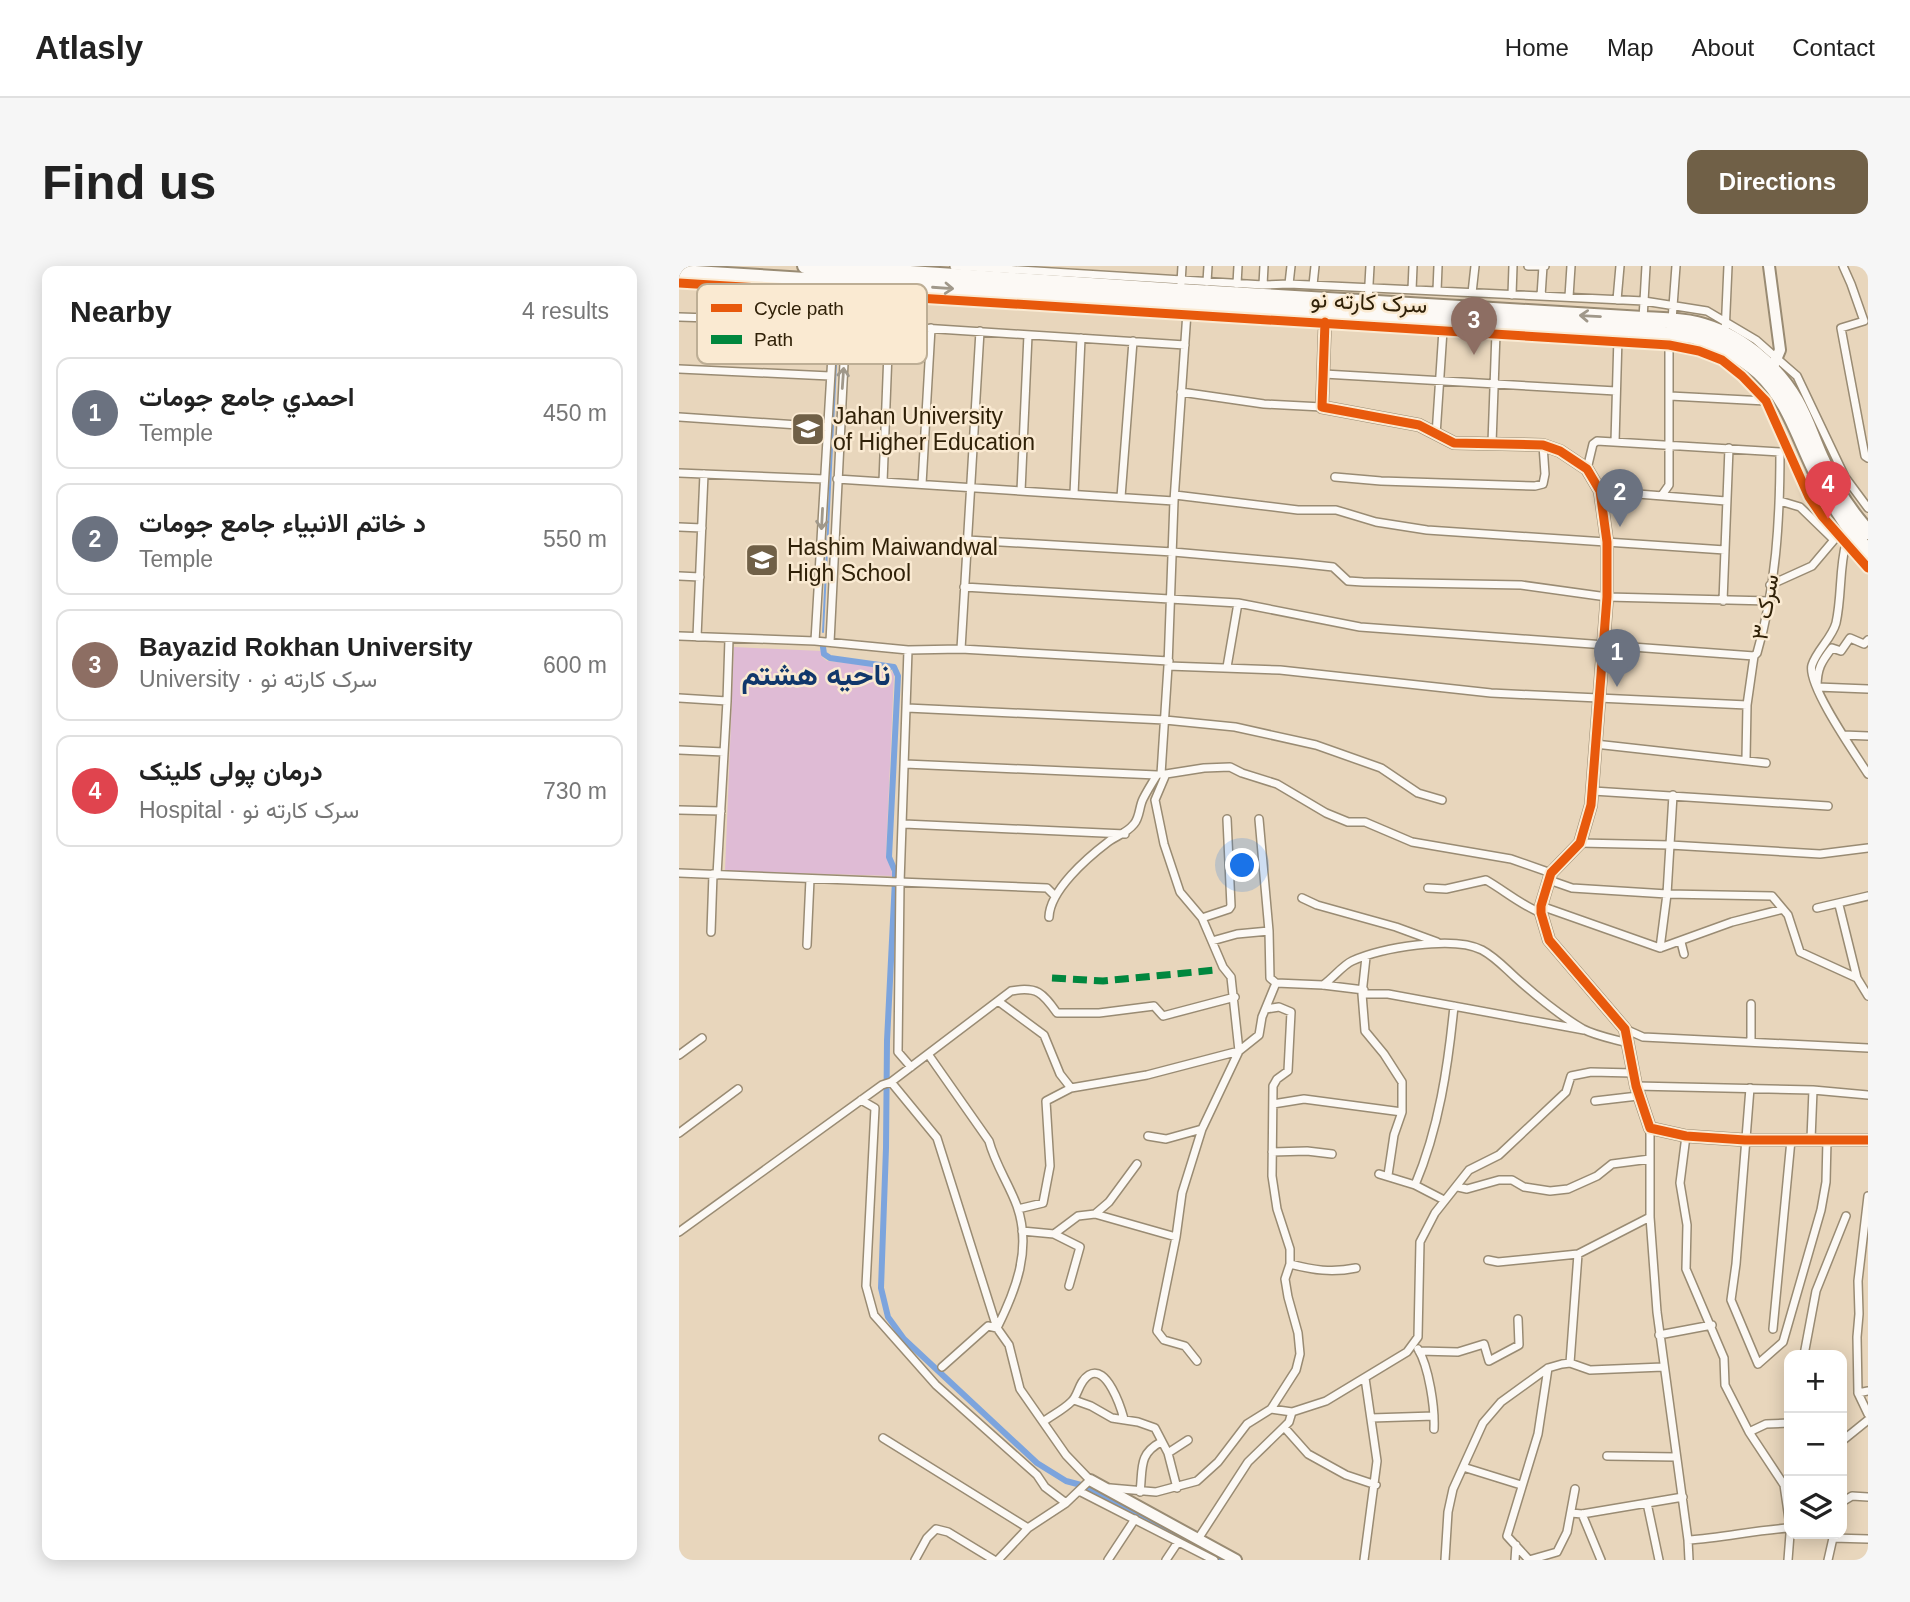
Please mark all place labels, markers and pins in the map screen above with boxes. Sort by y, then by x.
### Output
pin: 3 [1451,297,1497,355]
place label: Jahan University of Higher Education [833,403,1035,455]
school or university icon: Jahan University of Higher Education [789,410,827,448]
pin: 4 [1805,461,1851,519]
pin: 2 [1597,469,1643,527]
place label: Hashim Maiwandwal High School [787,534,998,586]
school or university icon: Hashim Maiwandwal High School [743,541,781,579]
pin: 1 [1594,629,1640,687]

